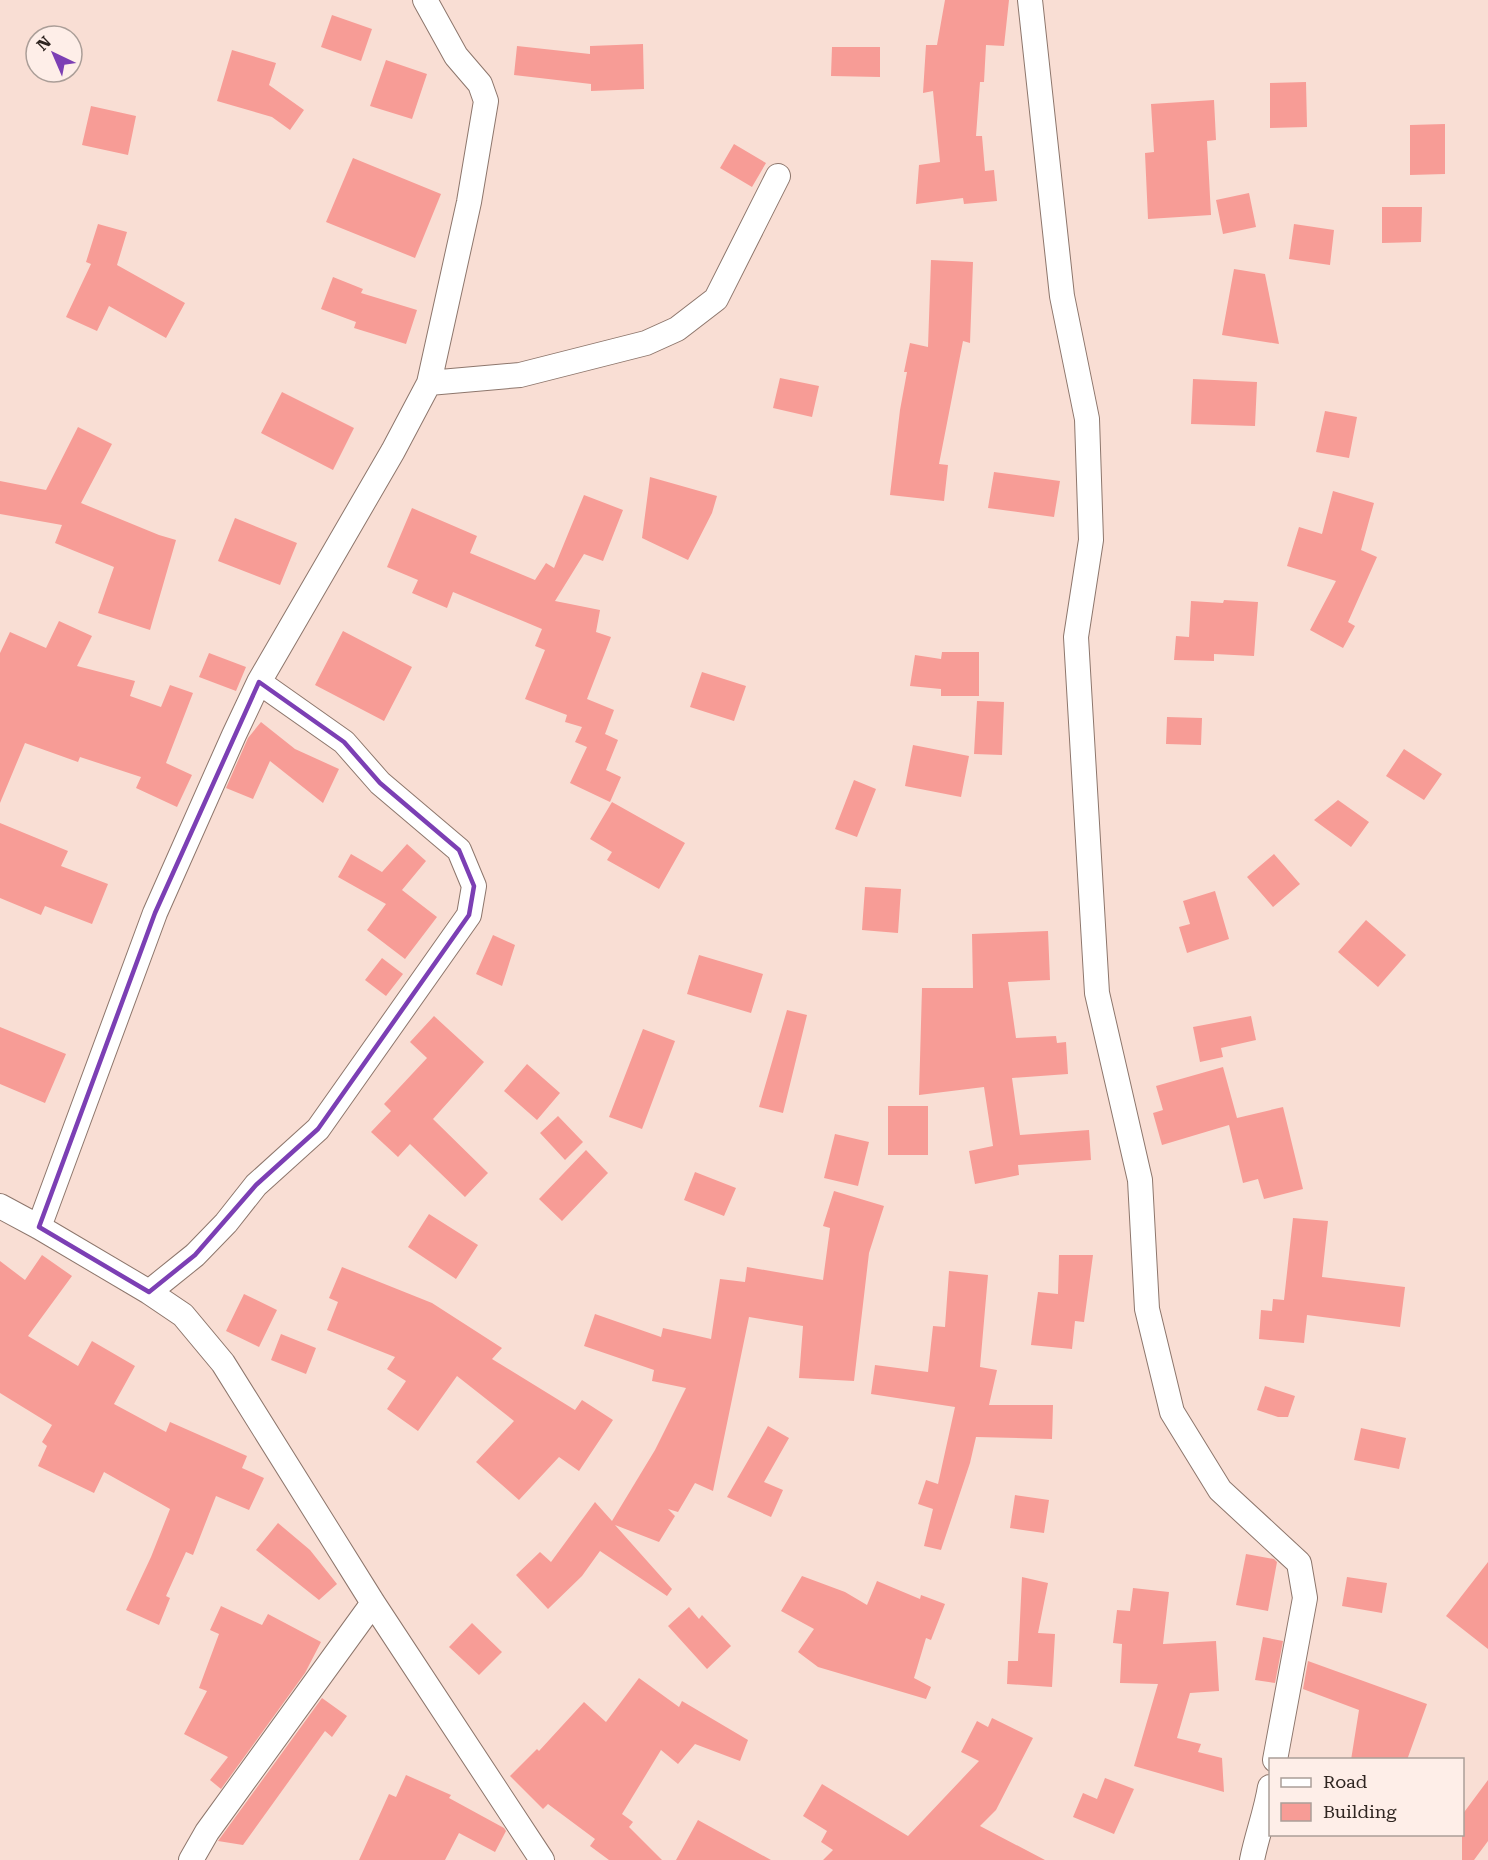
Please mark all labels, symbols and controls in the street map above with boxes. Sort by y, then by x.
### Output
north arrow [24,24,84,84]
text: N [33,32,55,55]
legend [1269,1758,1464,1836]
text: Road [1323,1771,1368,1792]
text: Building [1323,1801,1397,1822]

